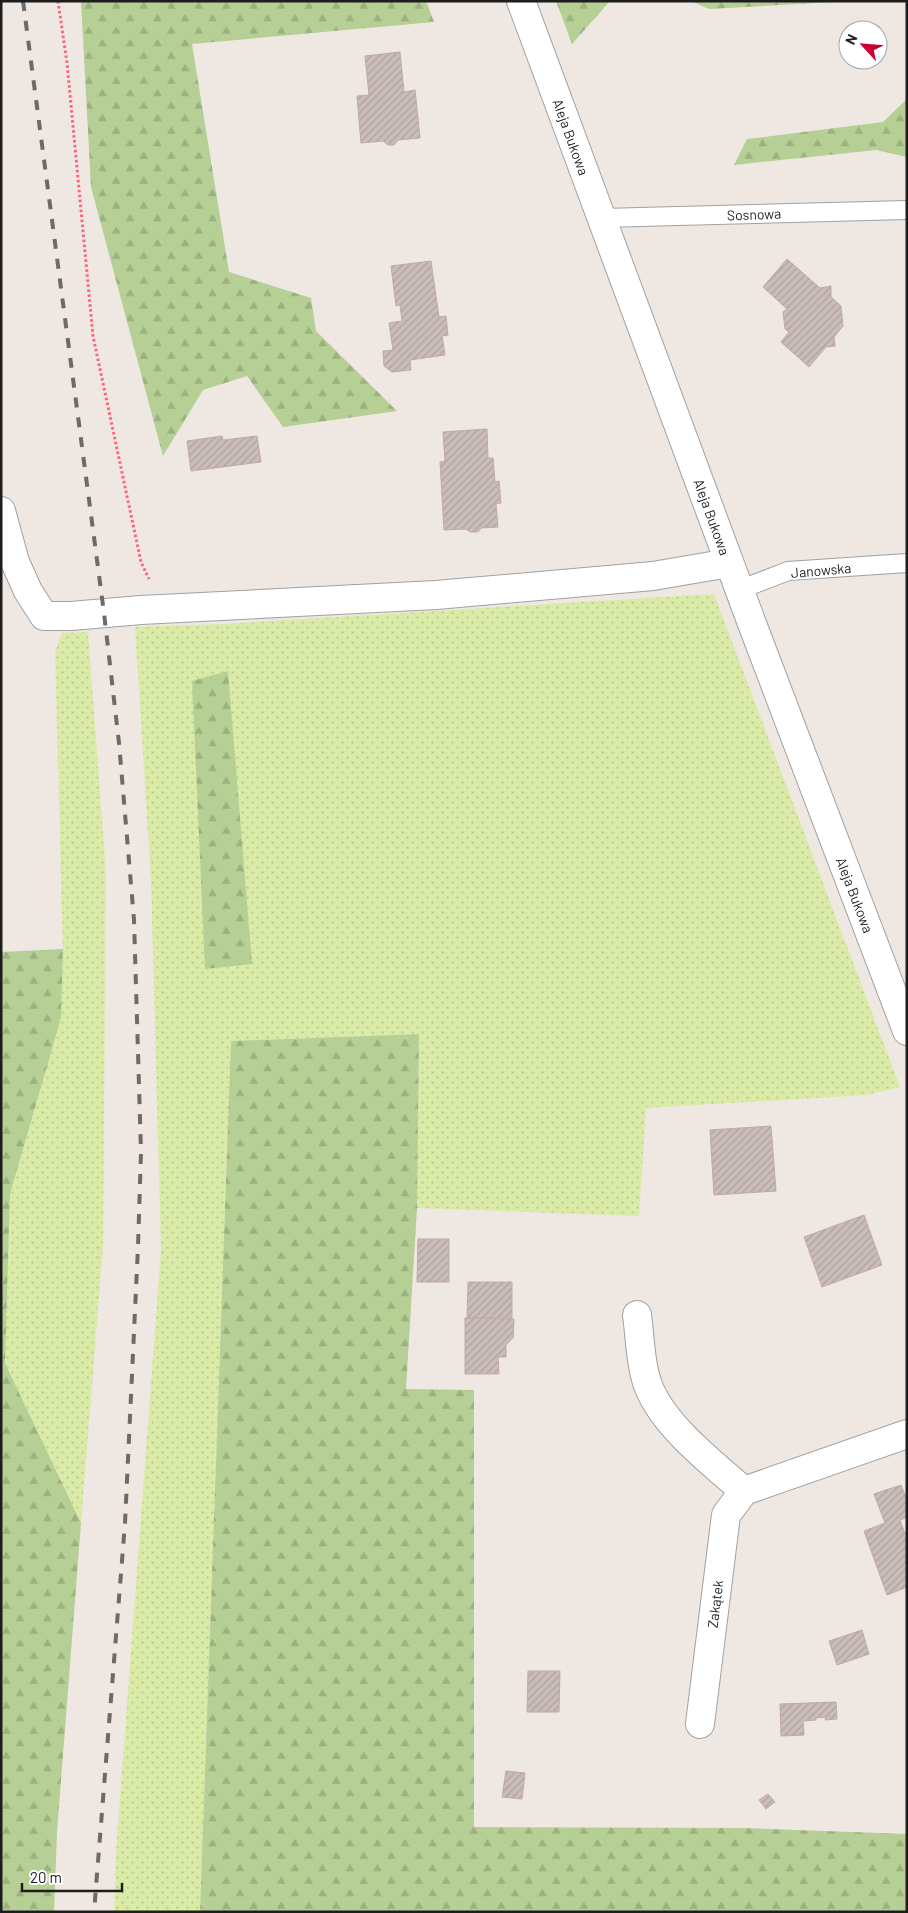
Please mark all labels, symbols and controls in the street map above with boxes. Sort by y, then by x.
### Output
north arrow [838,20,888,70]
text: N [841,31,861,47]
street label: Aleja Bukowa [549,97,593,177]
street label: Sosnowa [727,205,781,223]
street label: Aleja Bukowa [690,477,734,557]
street label: Janowska [790,559,852,581]
street label: Aleja Bukowa [833,855,877,935]
street label: Zakątek [704,1579,726,1629]
scale bar [22,1860,122,1892]
text: 20 m [30,1868,62,1886]

